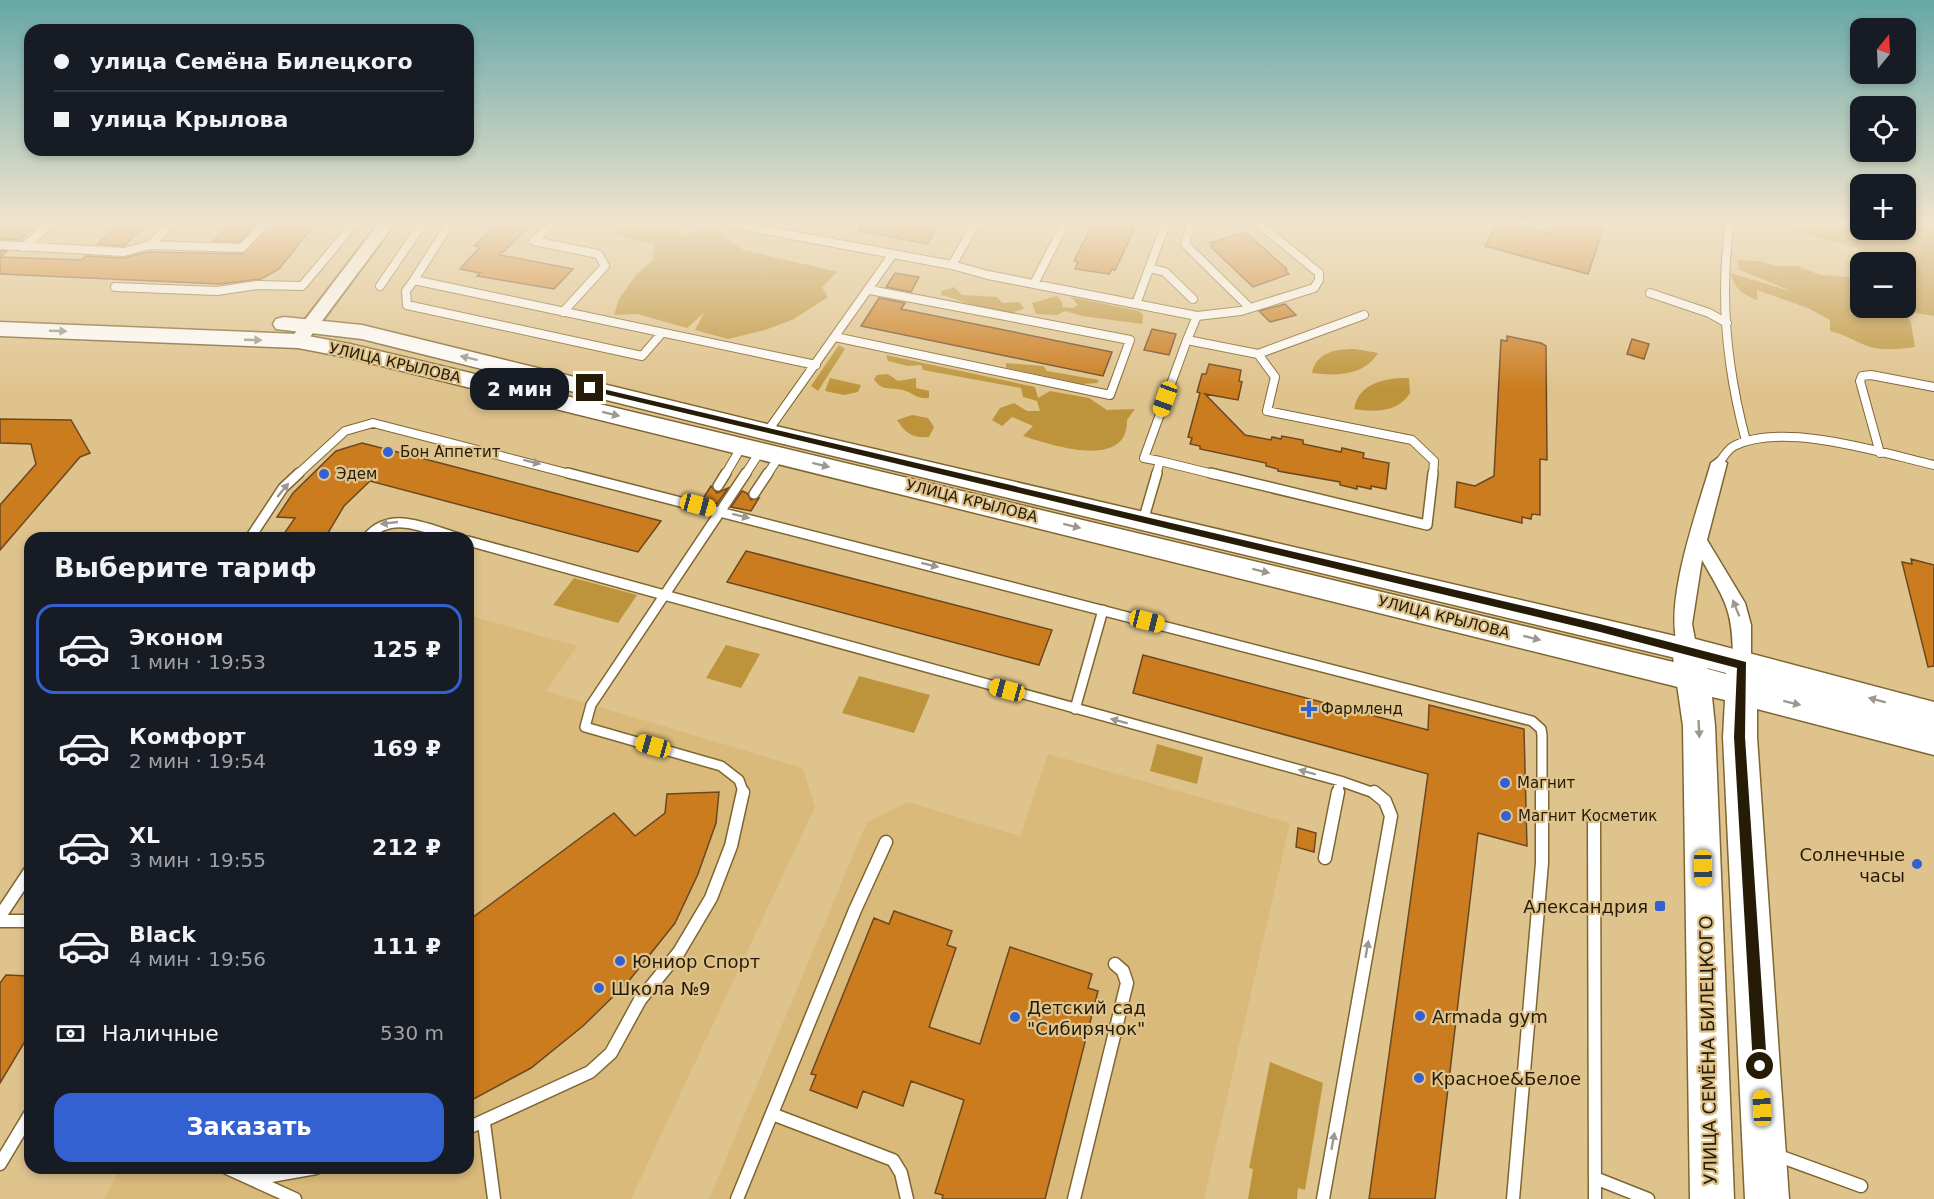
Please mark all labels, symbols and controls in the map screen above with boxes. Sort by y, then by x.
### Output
north arrow [1850,18,1916,84]
map controls [1850,18,1916,318]
text: улица Семёна Билецкого [90,49,413,74]
button: locate [1850,96,1916,162]
text: улица Крылова [90,107,288,132]
button: + [1850,174,1916,240]
button: − [1850,252,1916,318]
one-way arrow [49,327,68,336]
one-way arrow [244,335,263,344]
street label: УЛИЦА КРЫЛОВА [327,339,463,387]
one-way arrow [460,353,478,363]
callout: 2 мин [470,367,569,409]
route end [576,374,603,401]
text: 2 мин [487,377,552,401]
car [1150,379,1180,419]
one-way arrow [602,410,621,419]
place label: Бон Аппетит [400,443,501,461]
marker: Бон Аппетит [381,445,395,459]
one-way arrow [523,458,541,468]
one-way arrow [812,460,830,470]
place label: Эдем [336,465,377,483]
marker: Эдем [317,467,331,481]
street label: УЛИЦА КРЫЛОВА [904,476,1040,526]
one-way arrow [277,482,290,498]
car [678,492,718,518]
one-way arrow [732,512,750,522]
one-way arrow [379,519,398,528]
one-way arrow [1063,521,1081,531]
text: Выберите тариф [54,552,317,583]
one-way arrow [921,561,939,570]
one-way arrow [1252,567,1271,577]
street label: УЛИЦА КРЫЛОВА [1376,592,1512,642]
one-way arrow [1731,598,1741,616]
car [1127,608,1167,634]
icon: car [57,622,111,676]
text: Эконом [129,625,224,650]
one-way arrow [1523,634,1541,644]
text: 125 ₽ [372,637,441,662]
text: 1 мин · 19:53 [129,650,266,674]
car [987,677,1027,703]
one-way arrow [1868,695,1887,705]
one-way arrow [1783,698,1801,708]
place label: Фармленд [1321,700,1403,718]
marker: Фармленд [1302,702,1316,716]
one-way arrow [1110,716,1128,725]
one-way arrow [1694,719,1704,738]
icon: car [57,721,111,775]
text: Комфорт [129,724,246,749]
car [633,732,673,760]
text: 169 ₽ [372,736,441,761]
text: 2 мин · 19:54 [129,749,266,773]
one-way arrow [1298,767,1316,777]
place label: Магнит [1517,774,1576,792]
marker: Магнит [1498,776,1512,790]
place label: Магнит Косметик [1518,807,1657,825]
marker: Магнит Косметик [1499,809,1513,823]
icon: car [57,820,111,874]
text: XL [129,823,160,848]
text: 212 ₽ [372,835,441,860]
place label: Солнечные часы [1799,844,1905,886]
text: 3 мин · 19:55 [129,848,266,872]
car [1694,850,1712,886]
marker: Солнечные часы [1910,857,1924,871]
place label: Александрия [1523,896,1648,917]
marker: Александрия [1653,899,1667,913]
street label: УЛИЦА СЕМЁНА БИЛЕЦКОГО [1695,915,1721,1185]
icon: car [57,919,111,973]
text: Black [129,922,196,947]
text: 111 ₽ [372,934,441,959]
one-way arrow [1363,940,1372,959]
text: 4 мин · 19:56 [129,947,266,971]
place label: Юниор Спорт [632,951,760,972]
marker: Юниор Спорт [613,954,627,968]
place label: Школа №9 [611,978,711,999]
marker: Школа №9 [592,981,606,995]
place label: Детский сад "Сибирячок" [1027,997,1146,1039]
place label: Armada gym [1432,1006,1548,1027]
marker: Armada gym [1413,1009,1427,1023]
marker: Детский сад "Сибирячок" [1008,1010,1022,1024]
icon: cash [54,1017,87,1050]
text: Наличные [102,1021,219,1046]
text: 530 m [380,1021,444,1045]
route start [1746,1052,1773,1079]
place label: Красное&Белое [1431,1068,1581,1089]
marker: Красное&Белое [1412,1071,1426,1085]
car [1752,1090,1772,1126]
button: Заказать [54,1093,444,1162]
one-way arrow [1329,1132,1338,1151]

